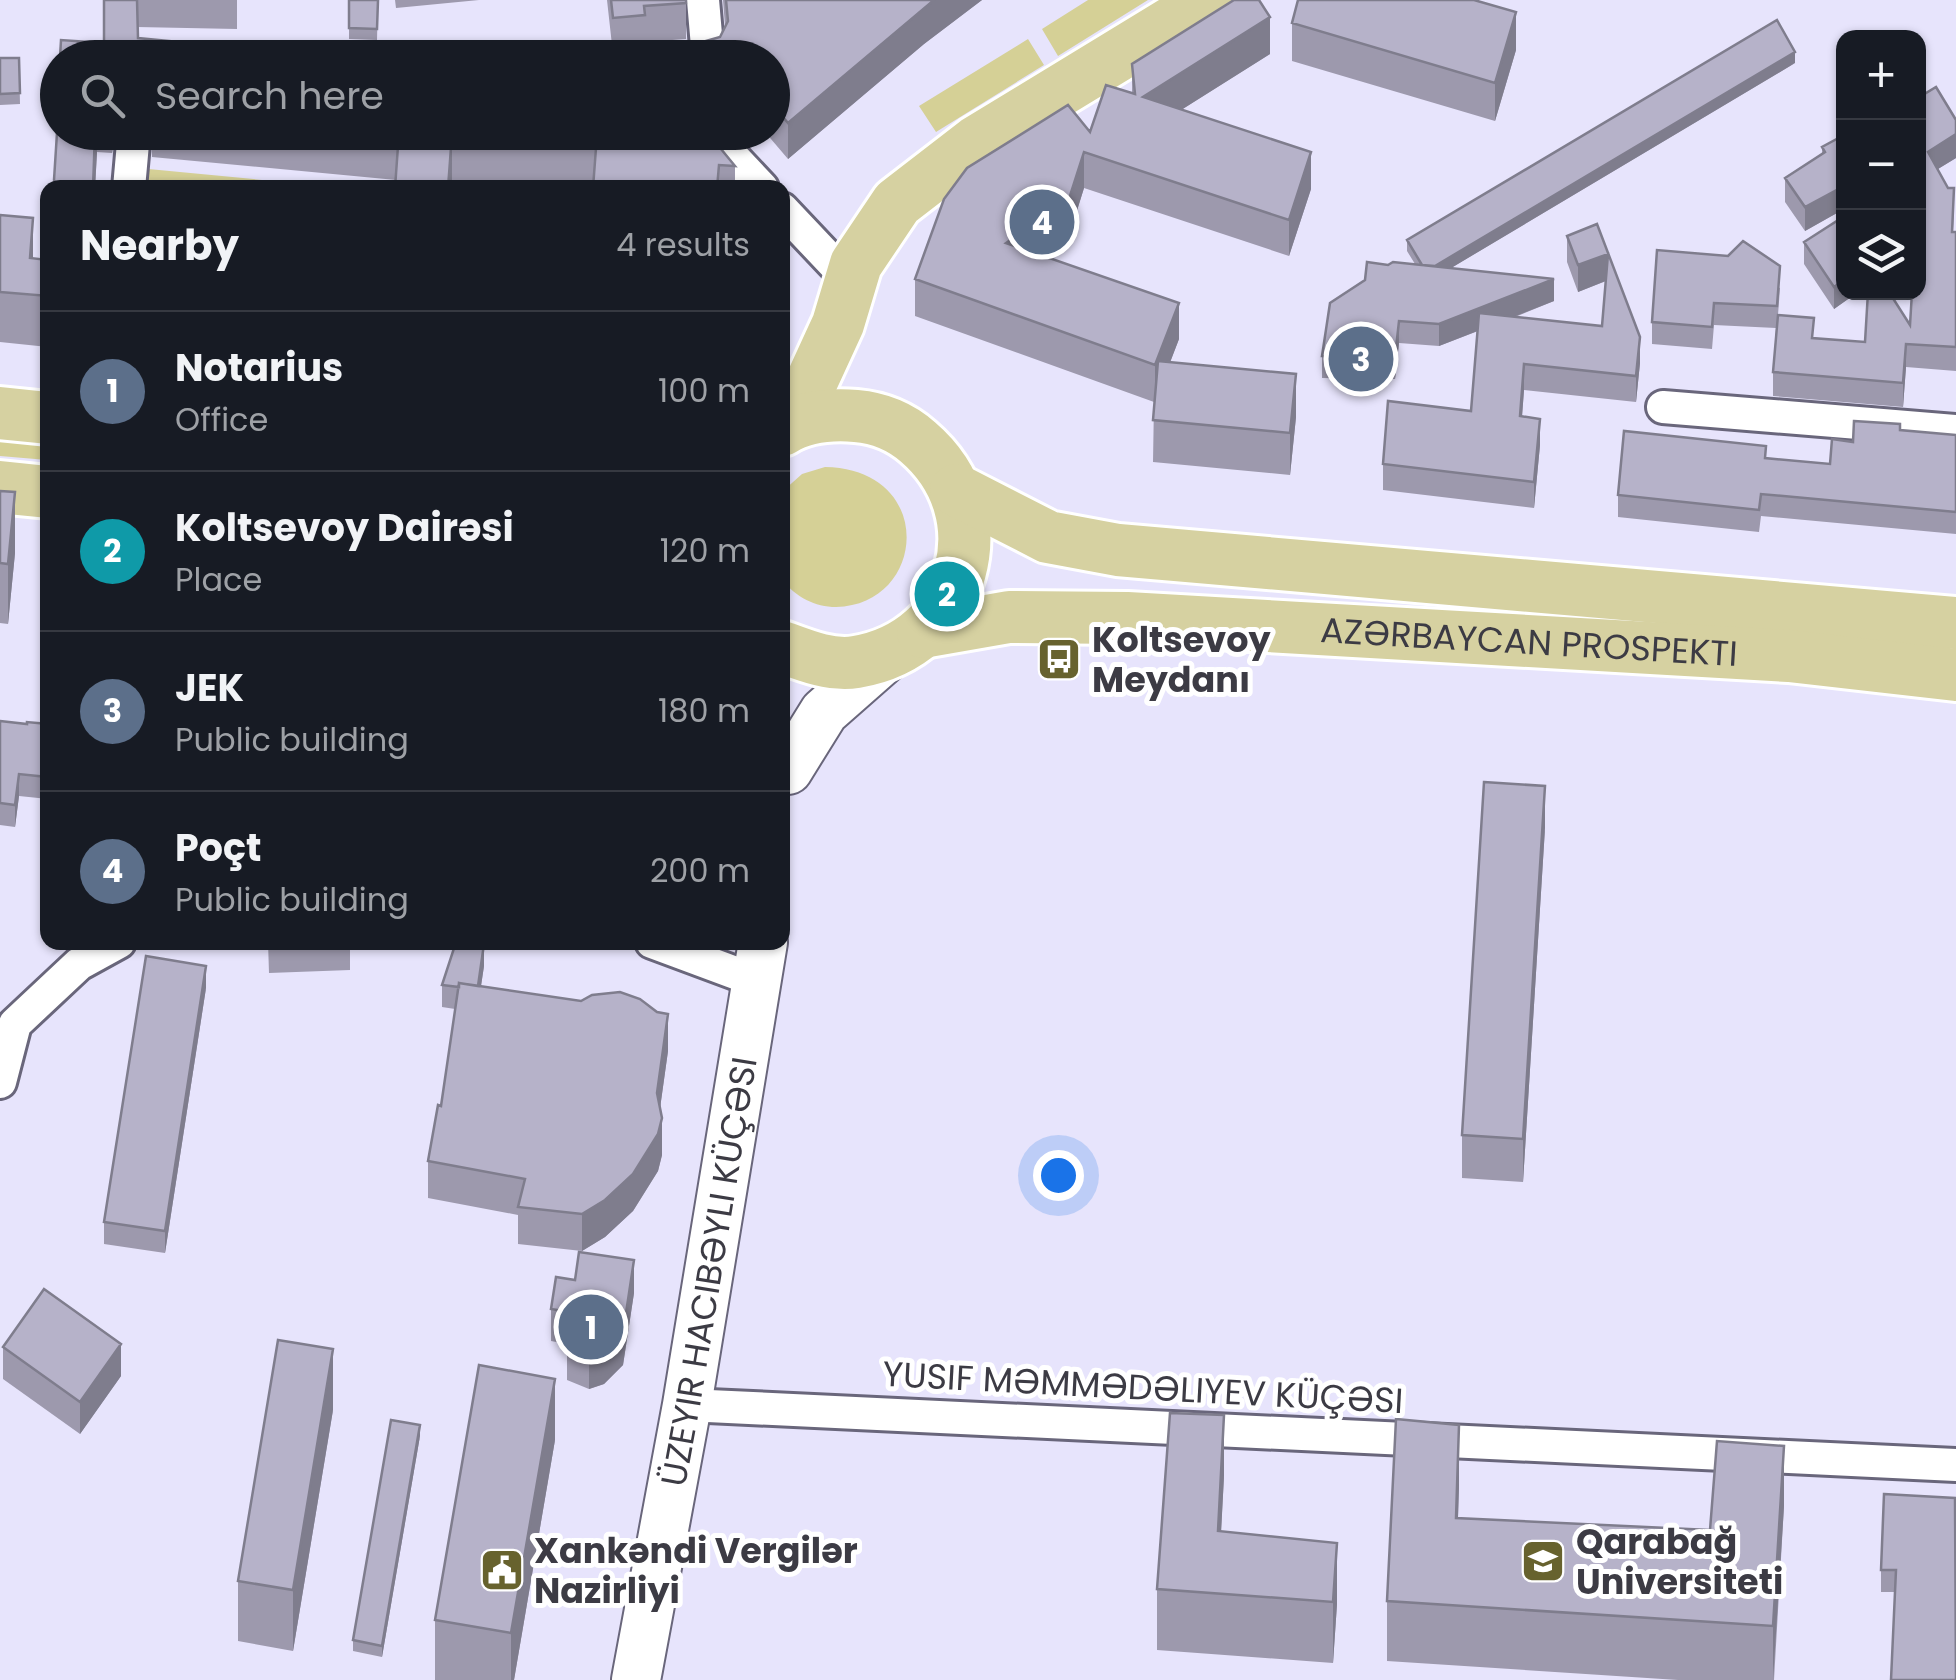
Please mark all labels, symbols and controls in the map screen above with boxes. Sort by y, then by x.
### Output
map controls [1836,30,1926,300]
button: + [1836,30,1926,120]
search box [40,40,790,150]
icon: search [75,68,130,123]
text: Search here [155,69,384,122]
button: − [1836,120,1926,210]
pin: 4 [1010,184,1074,260]
button: layers [1836,210,1926,300]
text: Nearby [80,216,239,275]
text: 4 results [616,222,750,267]
pin: 3 [1328,322,1394,396]
text: Notarius [175,341,343,394]
text: 1 [106,368,119,413]
text: 100 m [658,368,750,413]
text: Office [175,397,268,442]
text: Koltsevoy Dairəsi [175,501,514,554]
text: 2 [103,528,122,573]
text: 120 m [660,528,750,573]
pin: 2 [914,556,980,632]
text: Place [175,557,262,602]
street label: AZƏRBAYCAN PROSPEKTI [1319,605,1739,678]
place label: Koltsevoy Meydanı [1092,615,1272,704]
bus stop icon: Koltsevoy Meydanı [1036,636,1082,682]
text: JEK [175,661,244,714]
text: 3 [103,688,122,733]
text: 180 m [658,688,750,733]
text: Public building [175,717,409,762]
text: Poçt [175,821,261,874]
text: 4 [102,848,123,893]
text: 200 m [650,848,750,893]
text: Public building [175,877,409,922]
street label: ÜZEYIR HACIBƏYLI KÜÇƏSI [648,1053,768,1490]
your location [1033,1150,1084,1201]
pin: 1 [558,1290,624,1364]
street label: YUSIF MƏMMƏDƏLIYEV KÜÇƏSI [881,1349,1405,1425]
place label: Qarabağ Universiteti [1576,1517,1783,1606]
place label: Xankəndi Vergilər Nazirliyi [534,1526,858,1615]
school or university icon: Qarabağ Universiteti [1520,1538,1566,1584]
public building icon: Xankəndi Vergilər Nazirliyi [479,1547,525,1593]

